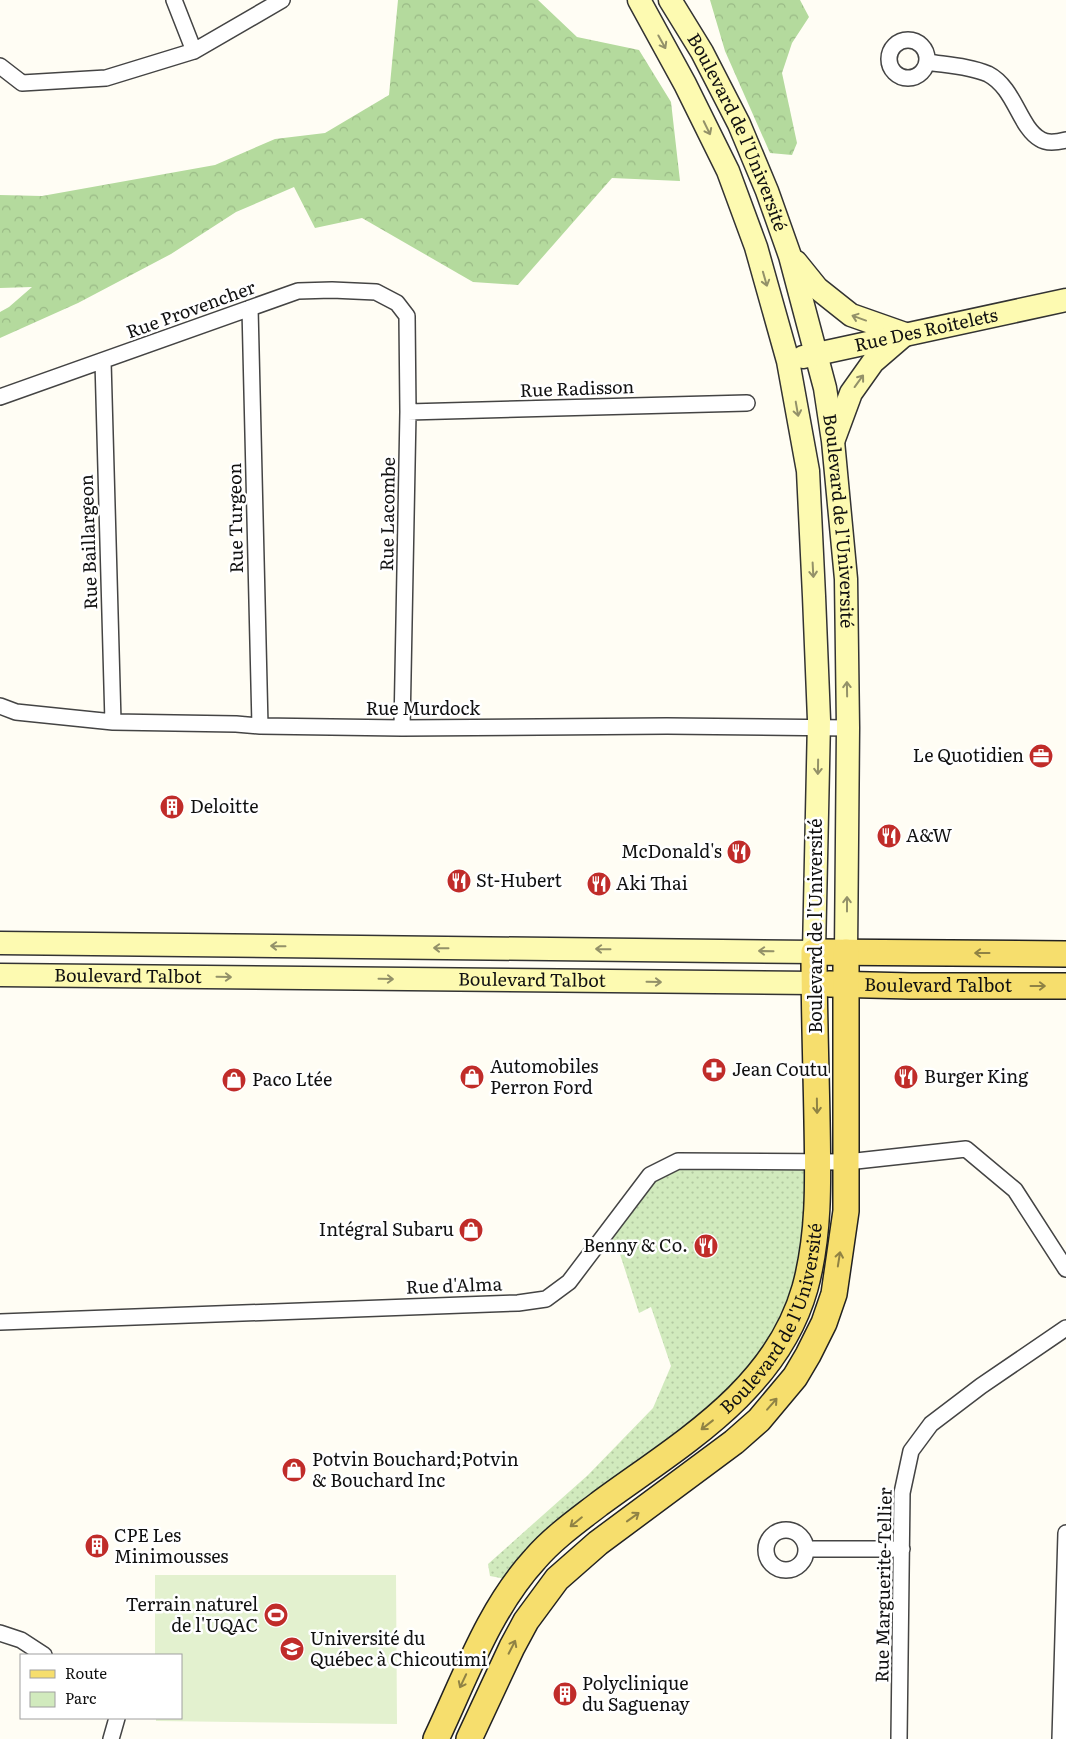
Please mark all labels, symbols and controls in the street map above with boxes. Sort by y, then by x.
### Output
street label: Boulevard de l'Université [681,27,795,235]
one-way arrow [658,34,668,49]
one-way arrow [703,120,712,135]
one-way arrow [761,271,771,287]
street label: Rue Provencher [122,273,259,344]
street label: Rue Des Roitelets [852,300,1000,358]
one-way arrow [852,313,867,322]
street label: Rue Radisson [519,372,635,403]
one-way arrow [854,375,865,388]
one-way arrow [792,400,802,416]
street label: Boulevard de l'Université [817,412,862,628]
street label: Rue Lacombe [372,457,401,571]
street label: Rue Turgeon [220,462,249,574]
street label: Rue Baillargeon [72,474,103,610]
one-way arrow [809,562,818,578]
one-way arrow [842,681,852,697]
street label: Rue Murdock [366,694,481,721]
place label: Le Quotidien [913,741,1024,768]
office icon: Le Quotidien [1028,743,1054,769]
one-way arrow [813,759,823,775]
place label: Deloitte [190,792,259,819]
building icon: Deloitte [159,794,185,820]
street label: Boulevard de l'Université [801,818,828,1034]
place label: A&W [906,821,953,848]
restaurant icon: A&W [876,823,902,849]
place label: McDonald's [621,837,722,864]
restaurant icon: McDonald's [726,839,752,865]
place label: St-Hubert [476,866,563,893]
restaurant icon: St-Hubert [446,868,472,894]
place label: Aki Thai [616,869,688,896]
restaurant icon: Aki Thai [586,871,612,897]
one-way arrow [842,896,852,912]
one-way arrow [270,941,286,951]
one-way arrow [433,943,449,953]
one-way arrow [595,945,611,954]
one-way arrow [758,946,774,956]
one-way arrow [975,948,991,958]
street label: Boulevard Talbot [54,961,203,989]
street label: Boulevard Talbot [458,965,607,993]
street label: Boulevard Talbot [864,970,1013,998]
one-way arrow [215,972,231,982]
one-way arrow [378,974,394,984]
one-way arrow [645,977,661,986]
one-way arrow [1030,981,1046,991]
place label: Automobiles Perron Ford [490,1052,598,1100]
place label: Jean Coutu [732,1055,828,1082]
pharmacy icon: Jean Coutu [701,1057,727,1083]
place label: Burger King [924,1062,1029,1089]
shop icon: Automobiles Perron Ford [459,1064,485,1090]
restaurant icon: Burger King [893,1064,919,1090]
place label: Paco Ltée [252,1065,332,1092]
shop icon: Paco Ltée [221,1067,247,1093]
one-way arrow [812,1097,821,1113]
place label: Intégral Subaru [319,1215,454,1242]
shop icon: Intégral Subaru [458,1217,484,1243]
street label: Boulevard de l'Université [713,1222,828,1419]
place label: Benny & Co. [583,1231,688,1258]
restaurant icon: Benny & Co. [693,1233,719,1259]
one-way arrow [834,1251,844,1267]
street label: Rue d'Alma [405,1269,503,1300]
one-way arrow [767,1398,778,1411]
one-way arrow [700,1420,714,1430]
place label: Potvin Bouchard;Potvin & Bouchard Inc [312,1445,519,1493]
shop icon: Potvin Bouchard;Potvin & Bouchard Inc [281,1457,307,1483]
street label: Rue Marguerite-Tellier [867,1487,898,1683]
one-way arrow [626,1512,640,1522]
one-way arrow [570,1516,583,1527]
place label: CPE Les Minimousses [114,1521,228,1569]
building icon: CPE Les Minimousses [84,1533,110,1559]
place label: Terrain naturel de l'UQAC [126,1590,258,1638]
sports icon: Terrain naturel de l'UQAC [263,1602,289,1628]
place label: Université du Québec à Chicoutimi [310,1624,487,1672]
school or university icon: Université du Québec à Chicoutimi [279,1636,305,1662]
one-way arrow [508,1640,517,1655]
legend [20,1654,182,1719]
text: Route [65,1661,107,1684]
place label: Polyclinique du Saguenay [582,1669,690,1717]
one-way arrow [458,1673,468,1688]
building icon: Polyclinique du Saguenay [552,1681,578,1707]
text: Parc [65,1686,97,1709]

